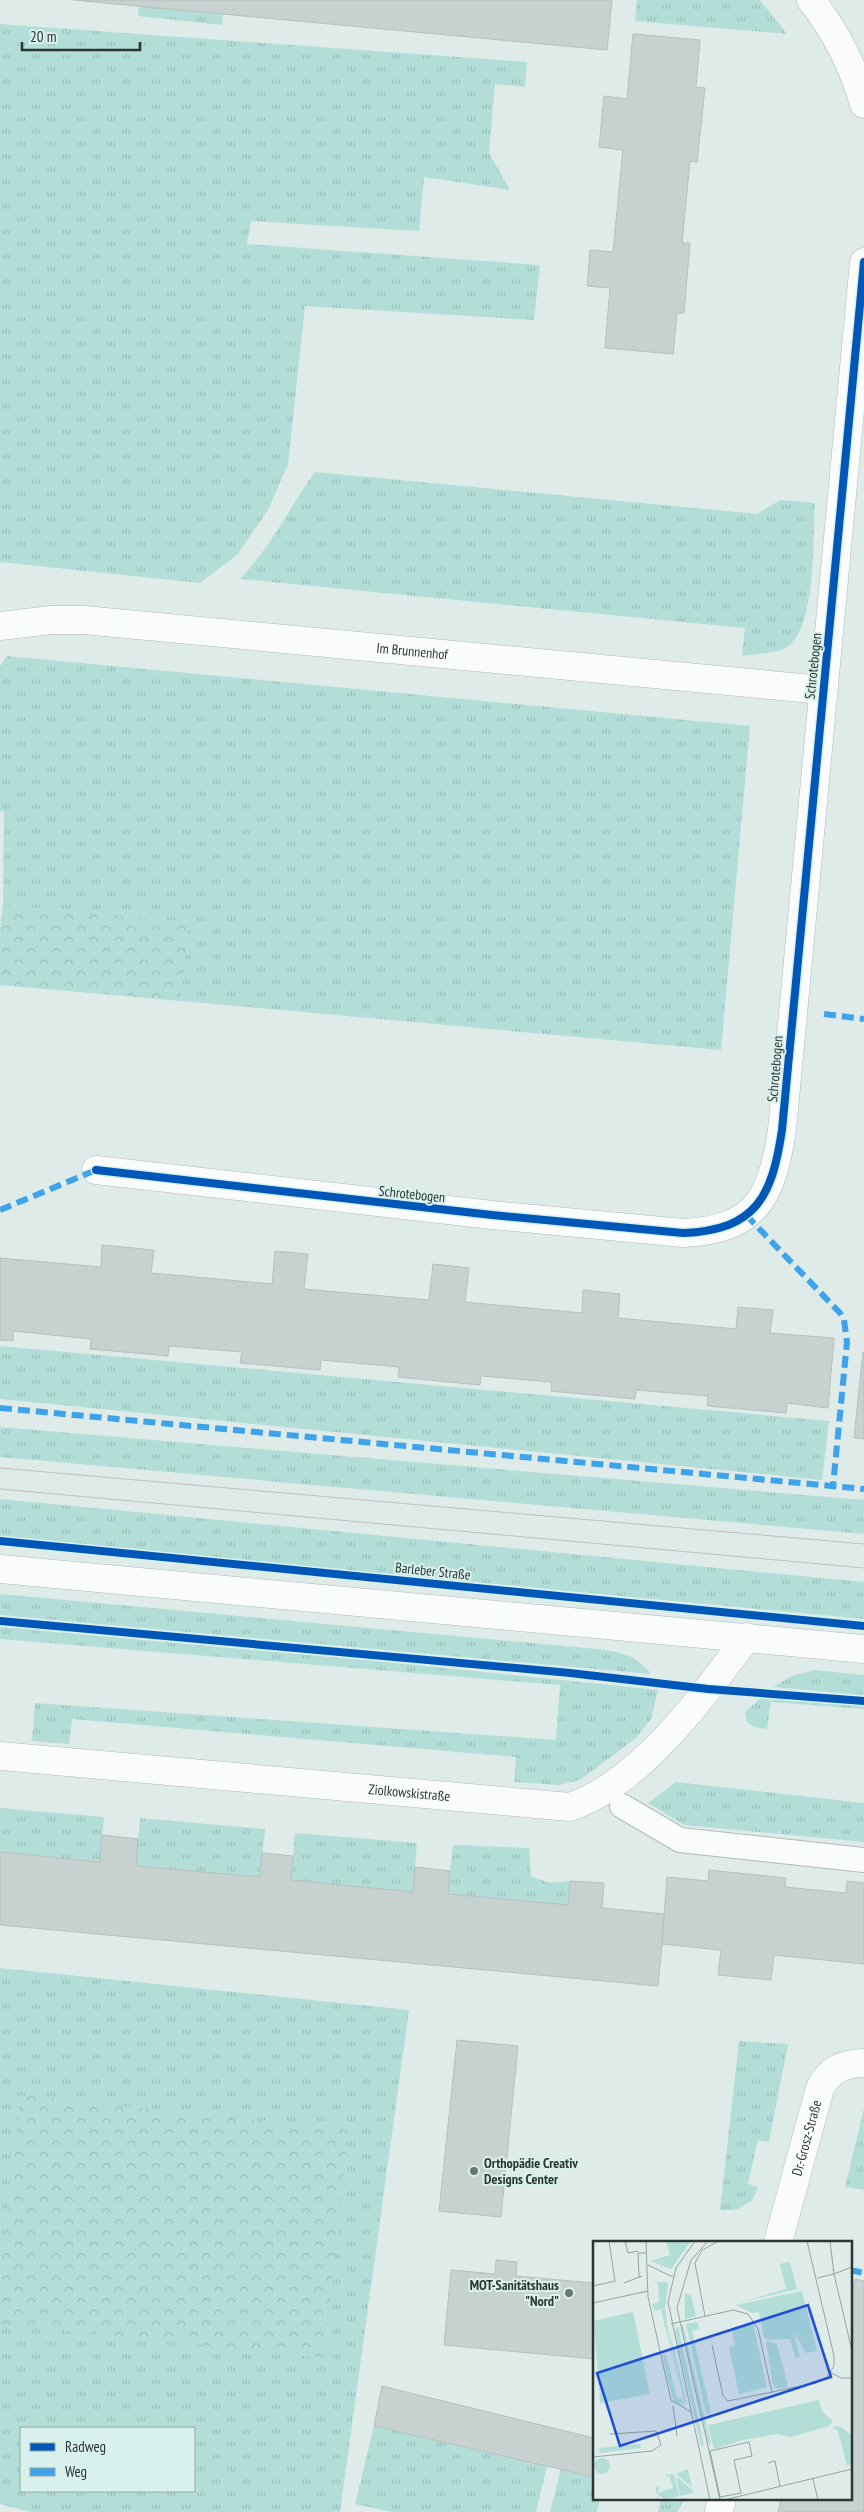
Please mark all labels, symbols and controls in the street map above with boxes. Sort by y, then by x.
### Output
scale bar [22,20,140,52]
text: 20 m [30,27,56,46]
street label: Schrotebogen [801,632,825,700]
street label: Im Brunnenhof [376,639,449,663]
street label: Schrotebogen [763,1035,787,1103]
street label: Schrotebogen [378,1182,446,1206]
street label: Barleber Straße [394,1558,472,1584]
street label: Ziolkowskistraße [368,1780,451,1805]
street label: Dr.-Grosz-Straße [787,2098,825,2178]
place label: Orthopädie Creativ Designs Center [484,2154,578,2188]
marker: Orthopädie Creativ Designs Center [468,2165,480,2177]
inset map [593,2241,852,2500]
place label: MOT-Sanitätshaus "Nord" [470,2276,559,2310]
marker: MOT-Sanitätshaus "Nord" [563,2287,575,2299]
legend [20,2427,195,2492]
text: Radweg [65,2437,106,2456]
text: Weg [65,2462,87,2481]

